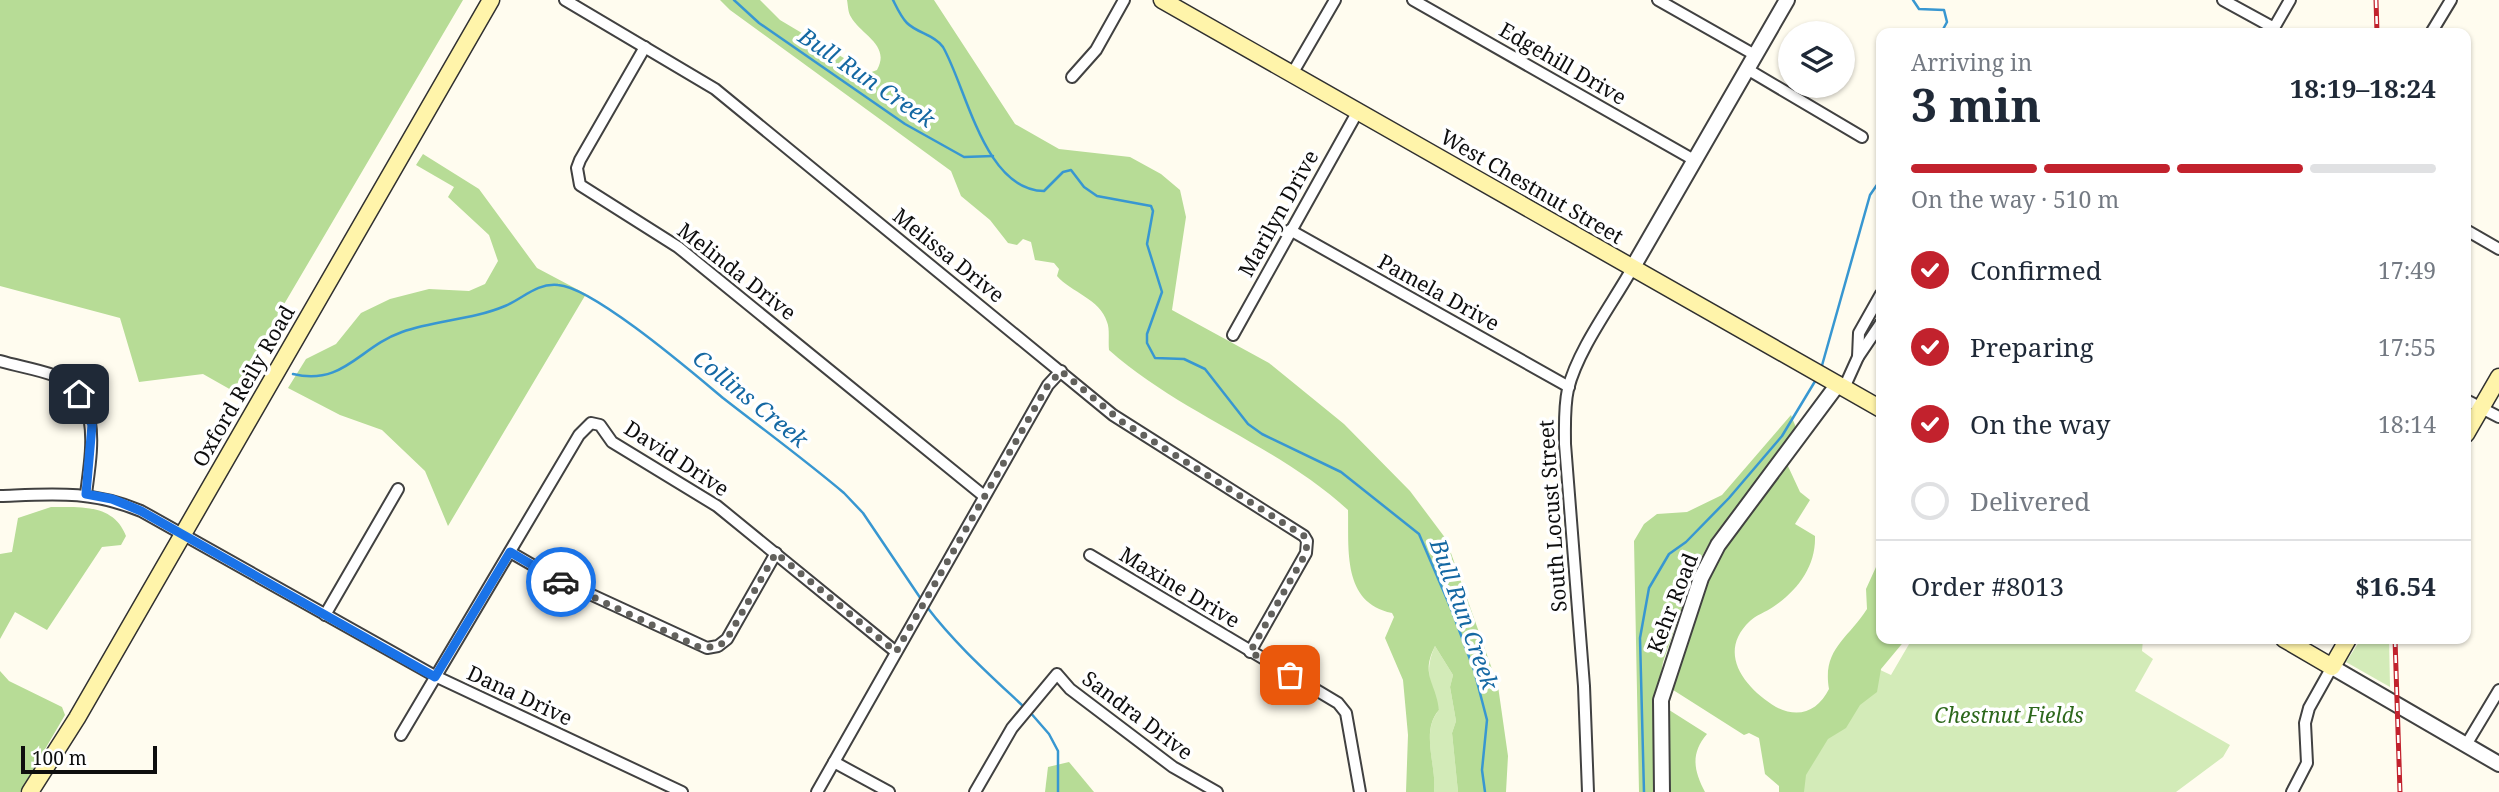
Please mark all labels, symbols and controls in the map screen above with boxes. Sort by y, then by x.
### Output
street label: Edgehill Drive [1494,15,1632,111]
water label: Bull Run Creek [792,19,942,135]
map controls [1778,21,1855,98]
button: layers [1778,21,1855,98]
text: Arriving in [1911,46,2032,78]
text: 18:19–18:24 [2290,70,2436,106]
text: 3 min [1911,73,2041,135]
street label: West Chestnut Street [1435,122,1629,250]
street label: Marilyn Drive [1232,145,1324,281]
text: On the way · 510 m [1911,183,2119,215]
street label: Melissa Drive [887,201,1011,309]
street label: Melinda Drive [672,216,802,326]
street label: Pamela Drive [1373,247,1505,337]
icon: check [1911,251,1949,289]
text: Confirmed [1970,252,2102,288]
text: 17:49 [2378,254,2436,286]
street label: Oxford Reily Road [185,300,301,472]
icon: check [1911,328,1949,366]
text: Preparing [1970,329,2094,365]
text: 17:55 [2378,331,2436,363]
water label: Collins Creek [687,342,816,455]
pin [49,364,109,424]
icon: home [60,375,98,413]
icon: check [1911,405,1949,443]
text: On the way [1970,406,2110,442]
text: 18:14 [2378,408,2436,440]
street label: David Drive [619,414,735,502]
street label: South Locust Street [1531,419,1573,613]
text: Delivered [1970,483,2090,519]
water label: Bull Run Creek [1423,533,1507,695]
street label: Maxine Drive [1115,540,1245,634]
courier [526,547,596,617]
street label: Kehr Road [1640,549,1704,657]
icon: car [542,563,580,601]
text: Order #8013 [1911,568,2064,604]
text: $16.54 [2355,568,2436,604]
pin [1260,645,1320,705]
icon: bag [1271,656,1309,694]
street label: Dana Drive [463,658,577,732]
street label: Sandra Drive [1077,664,1199,766]
park label: Chestnut Fields [1934,701,2084,729]
scale bar [21,743,158,775]
text: 100 m [32,745,87,771]

